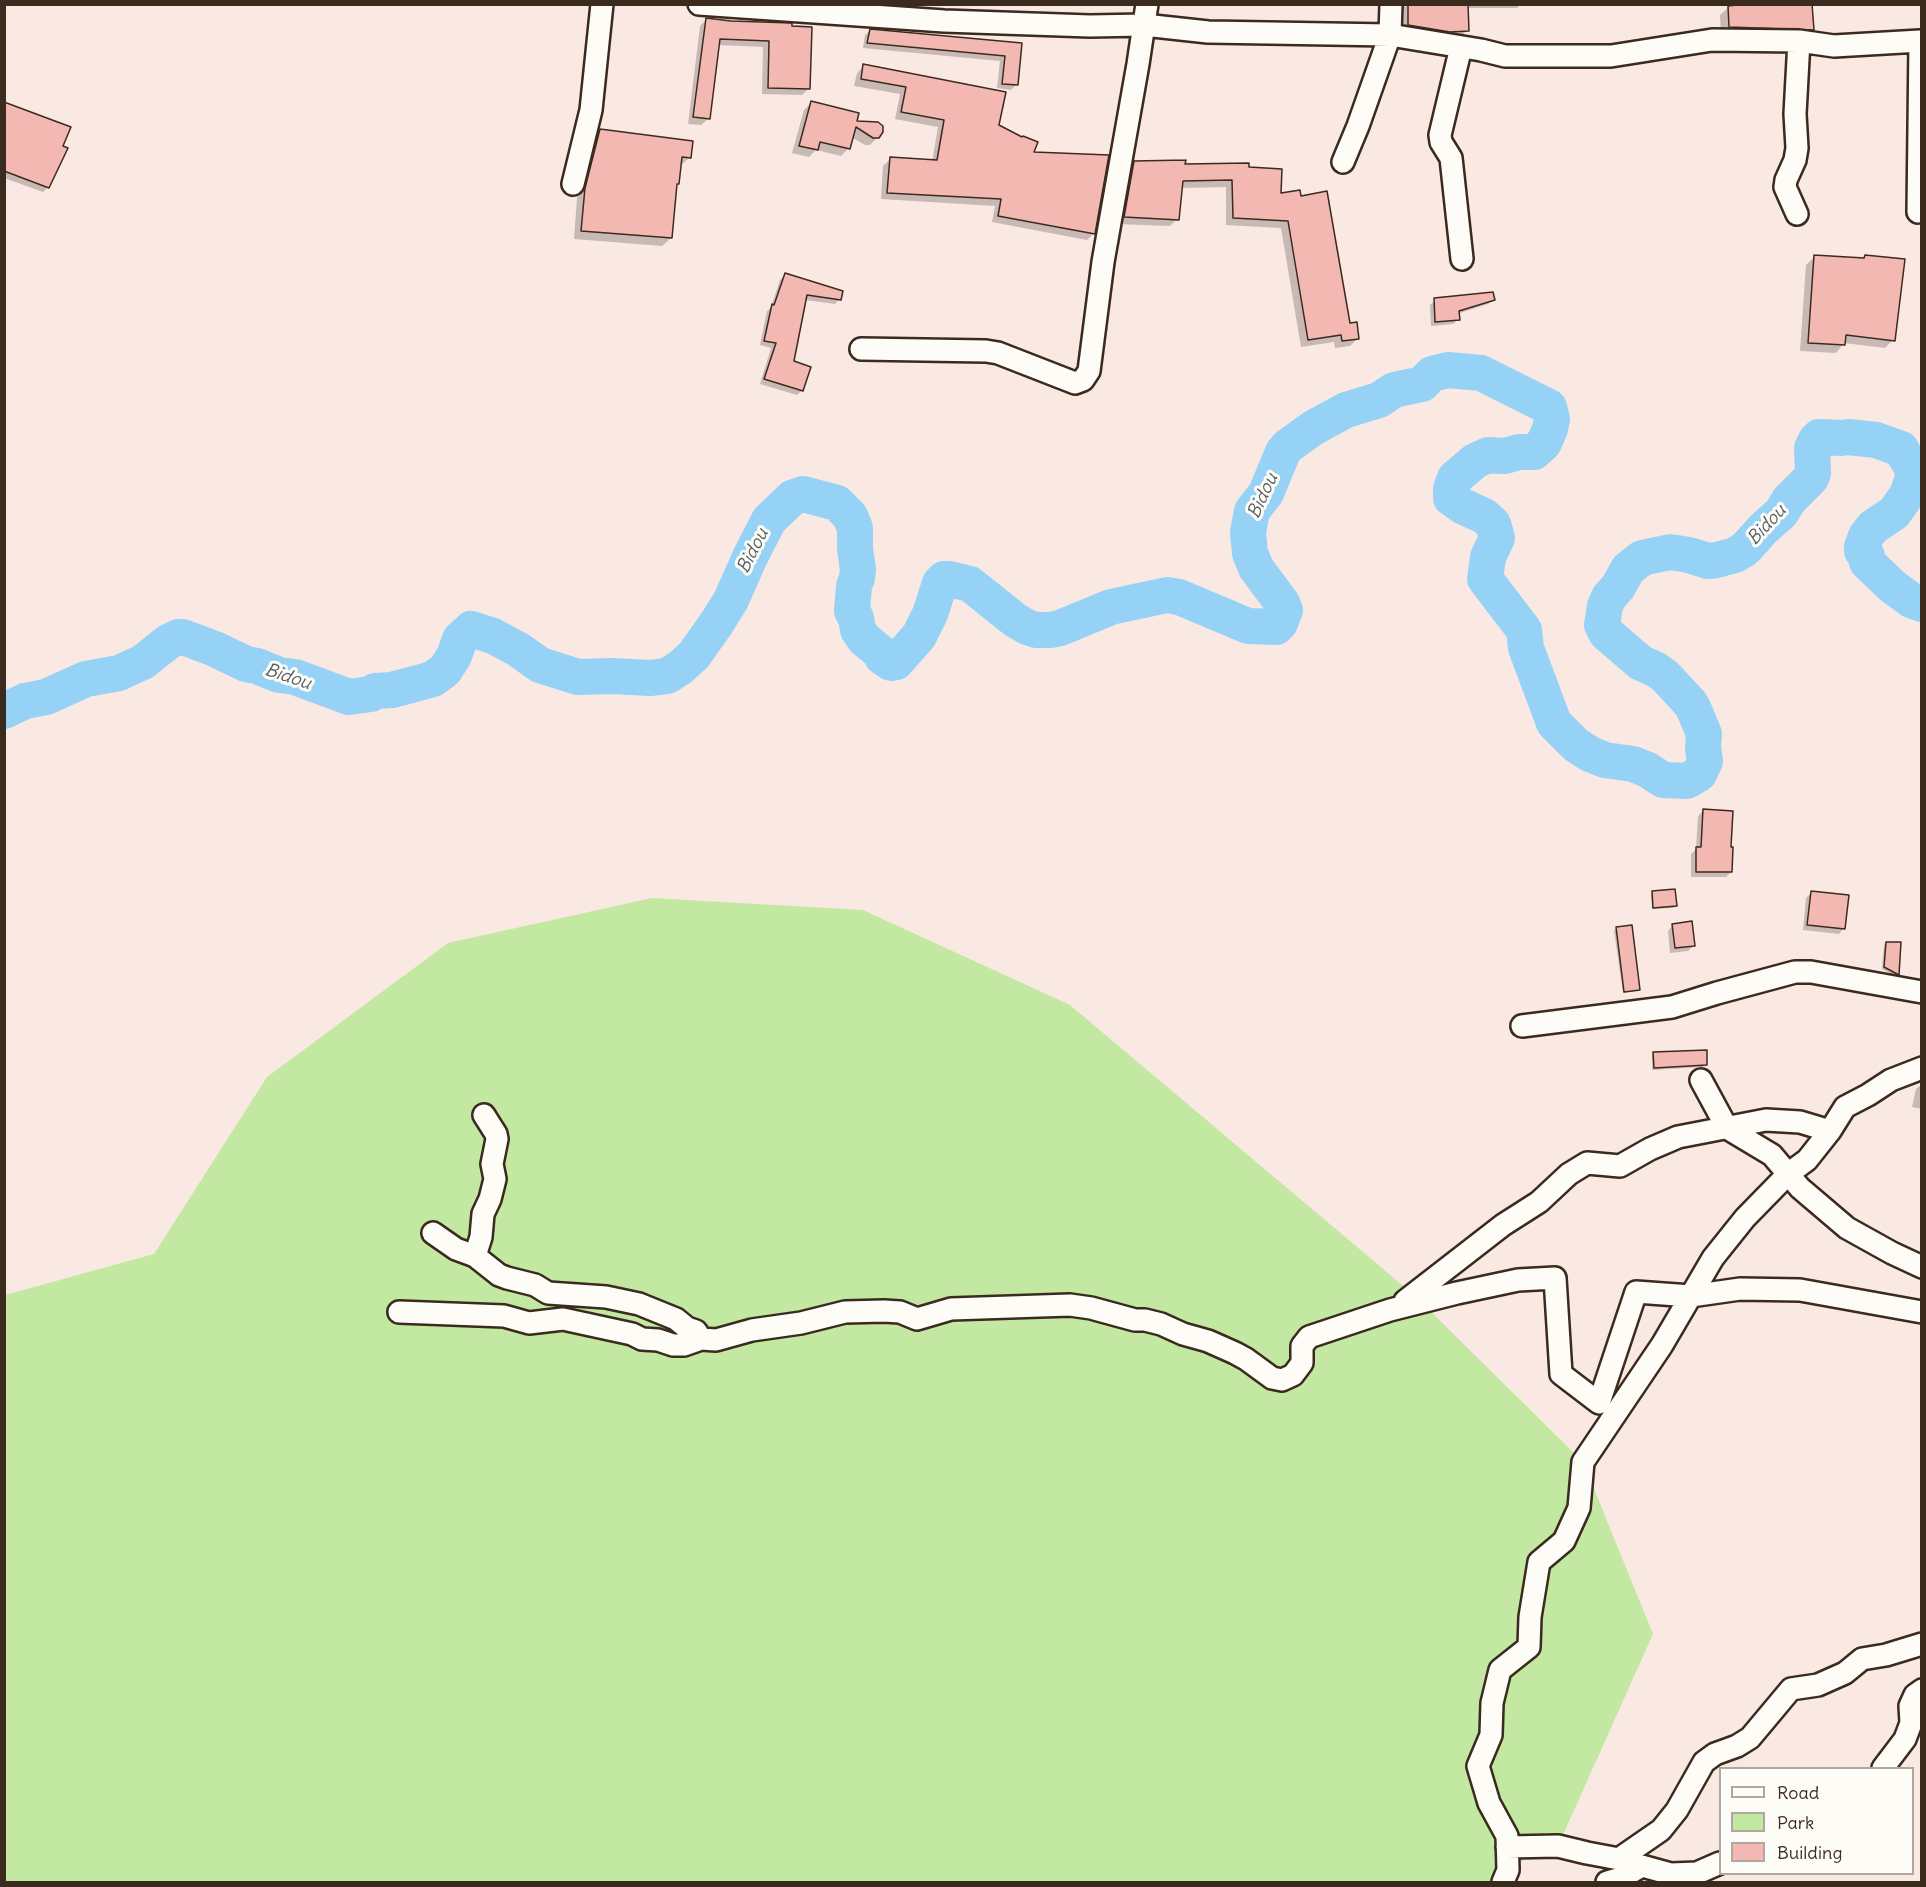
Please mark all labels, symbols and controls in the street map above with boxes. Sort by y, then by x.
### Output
water label: Bidou [1243,470,1283,522]
water label: Bidou [1743,500,1791,550]
water label: Bidou [733,525,773,577]
water label: Bidou [262,659,314,695]
legend [1719,1767,1914,1875]
text: Road [1777,1781,1819,1804]
text: Park [1777,1811,1814,1834]
text: Building [1777,1841,1842,1864]

